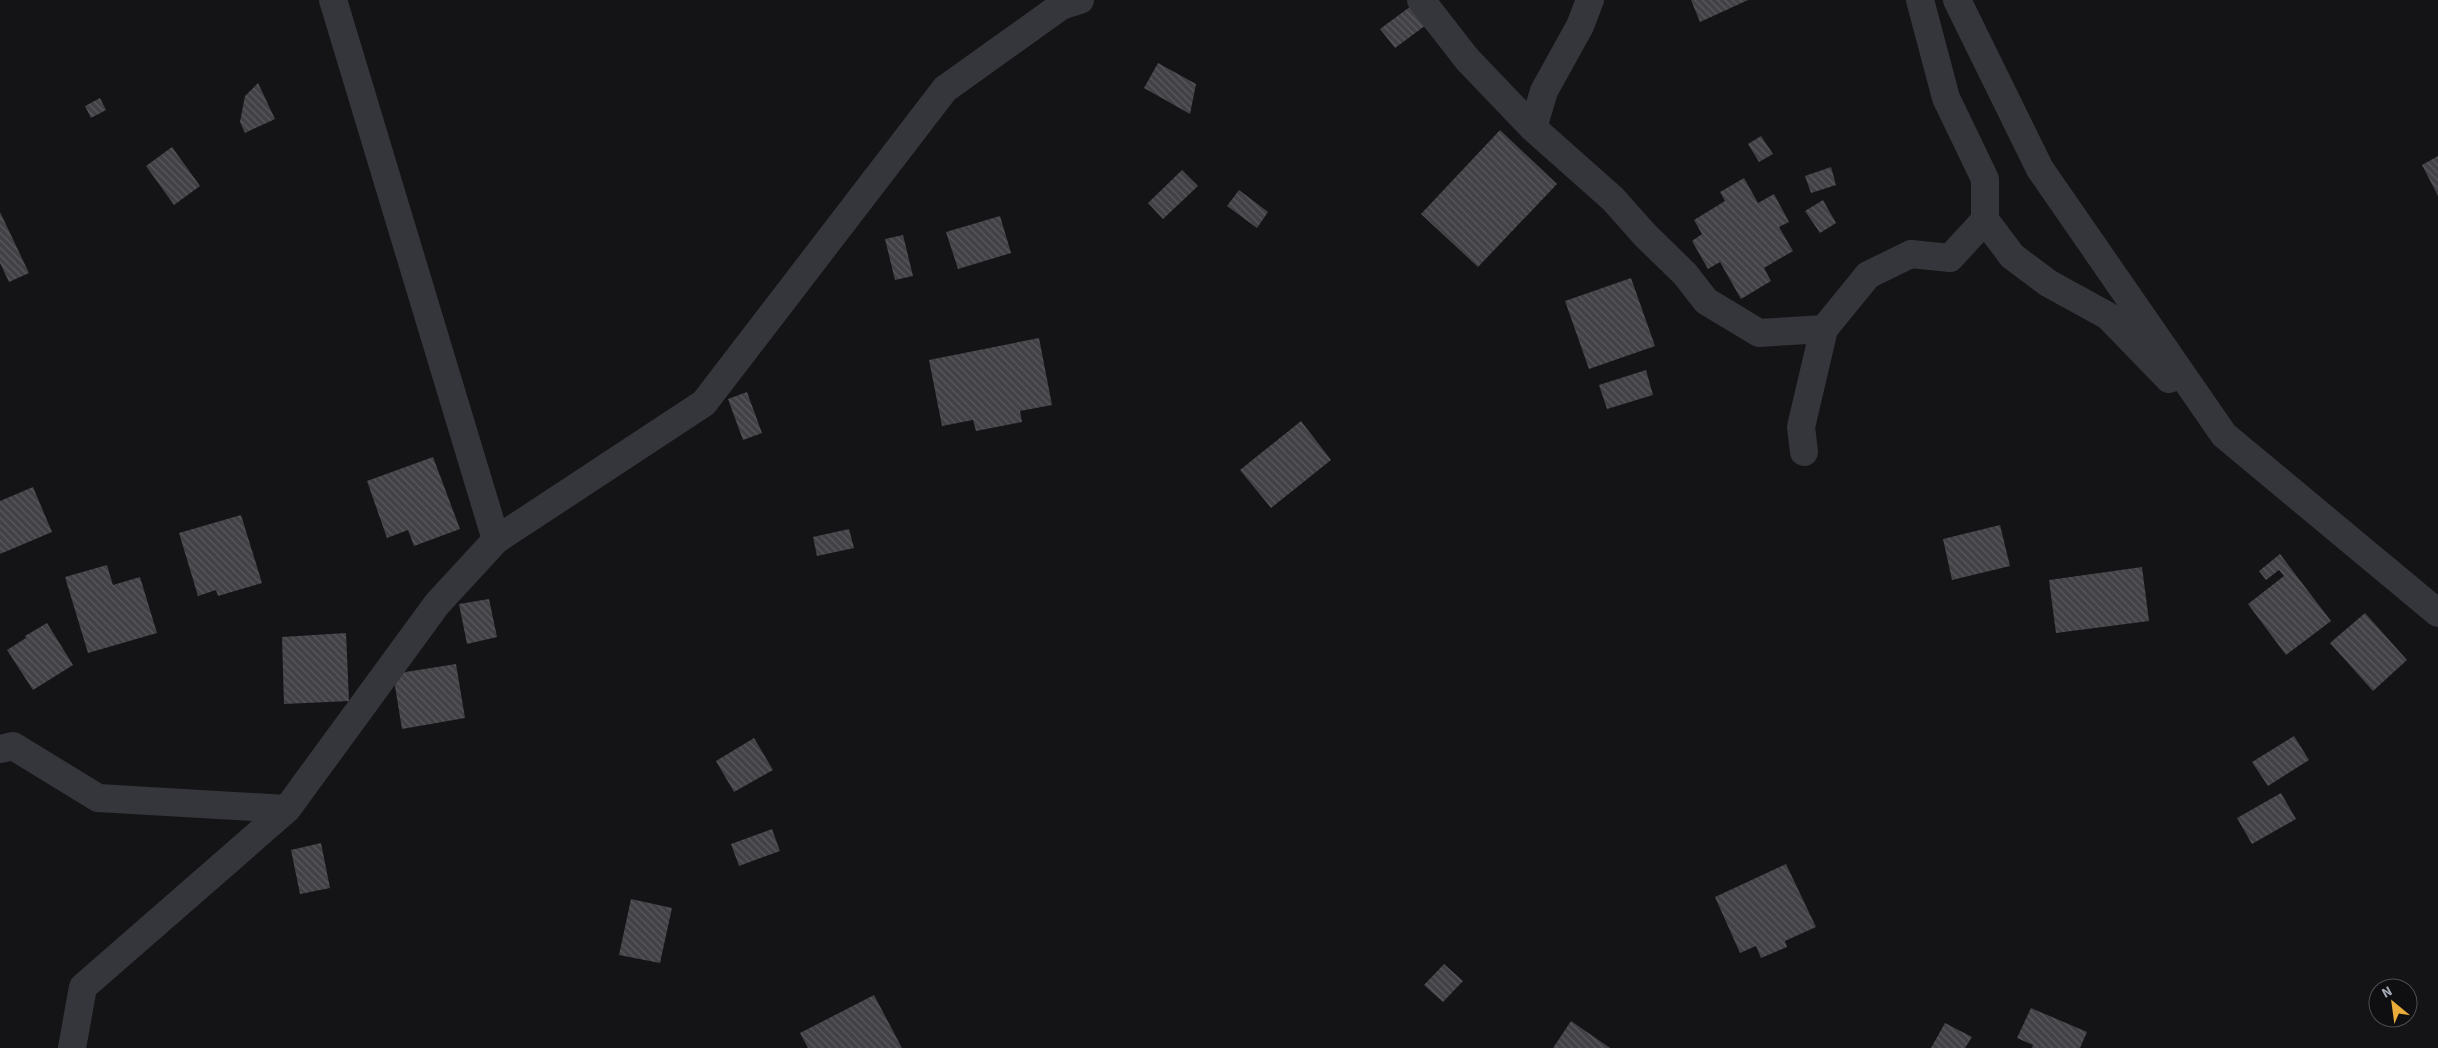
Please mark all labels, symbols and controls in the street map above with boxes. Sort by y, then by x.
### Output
north arrow [2368,978,2418,1028]
text: N [2378,982,2396,1004]

